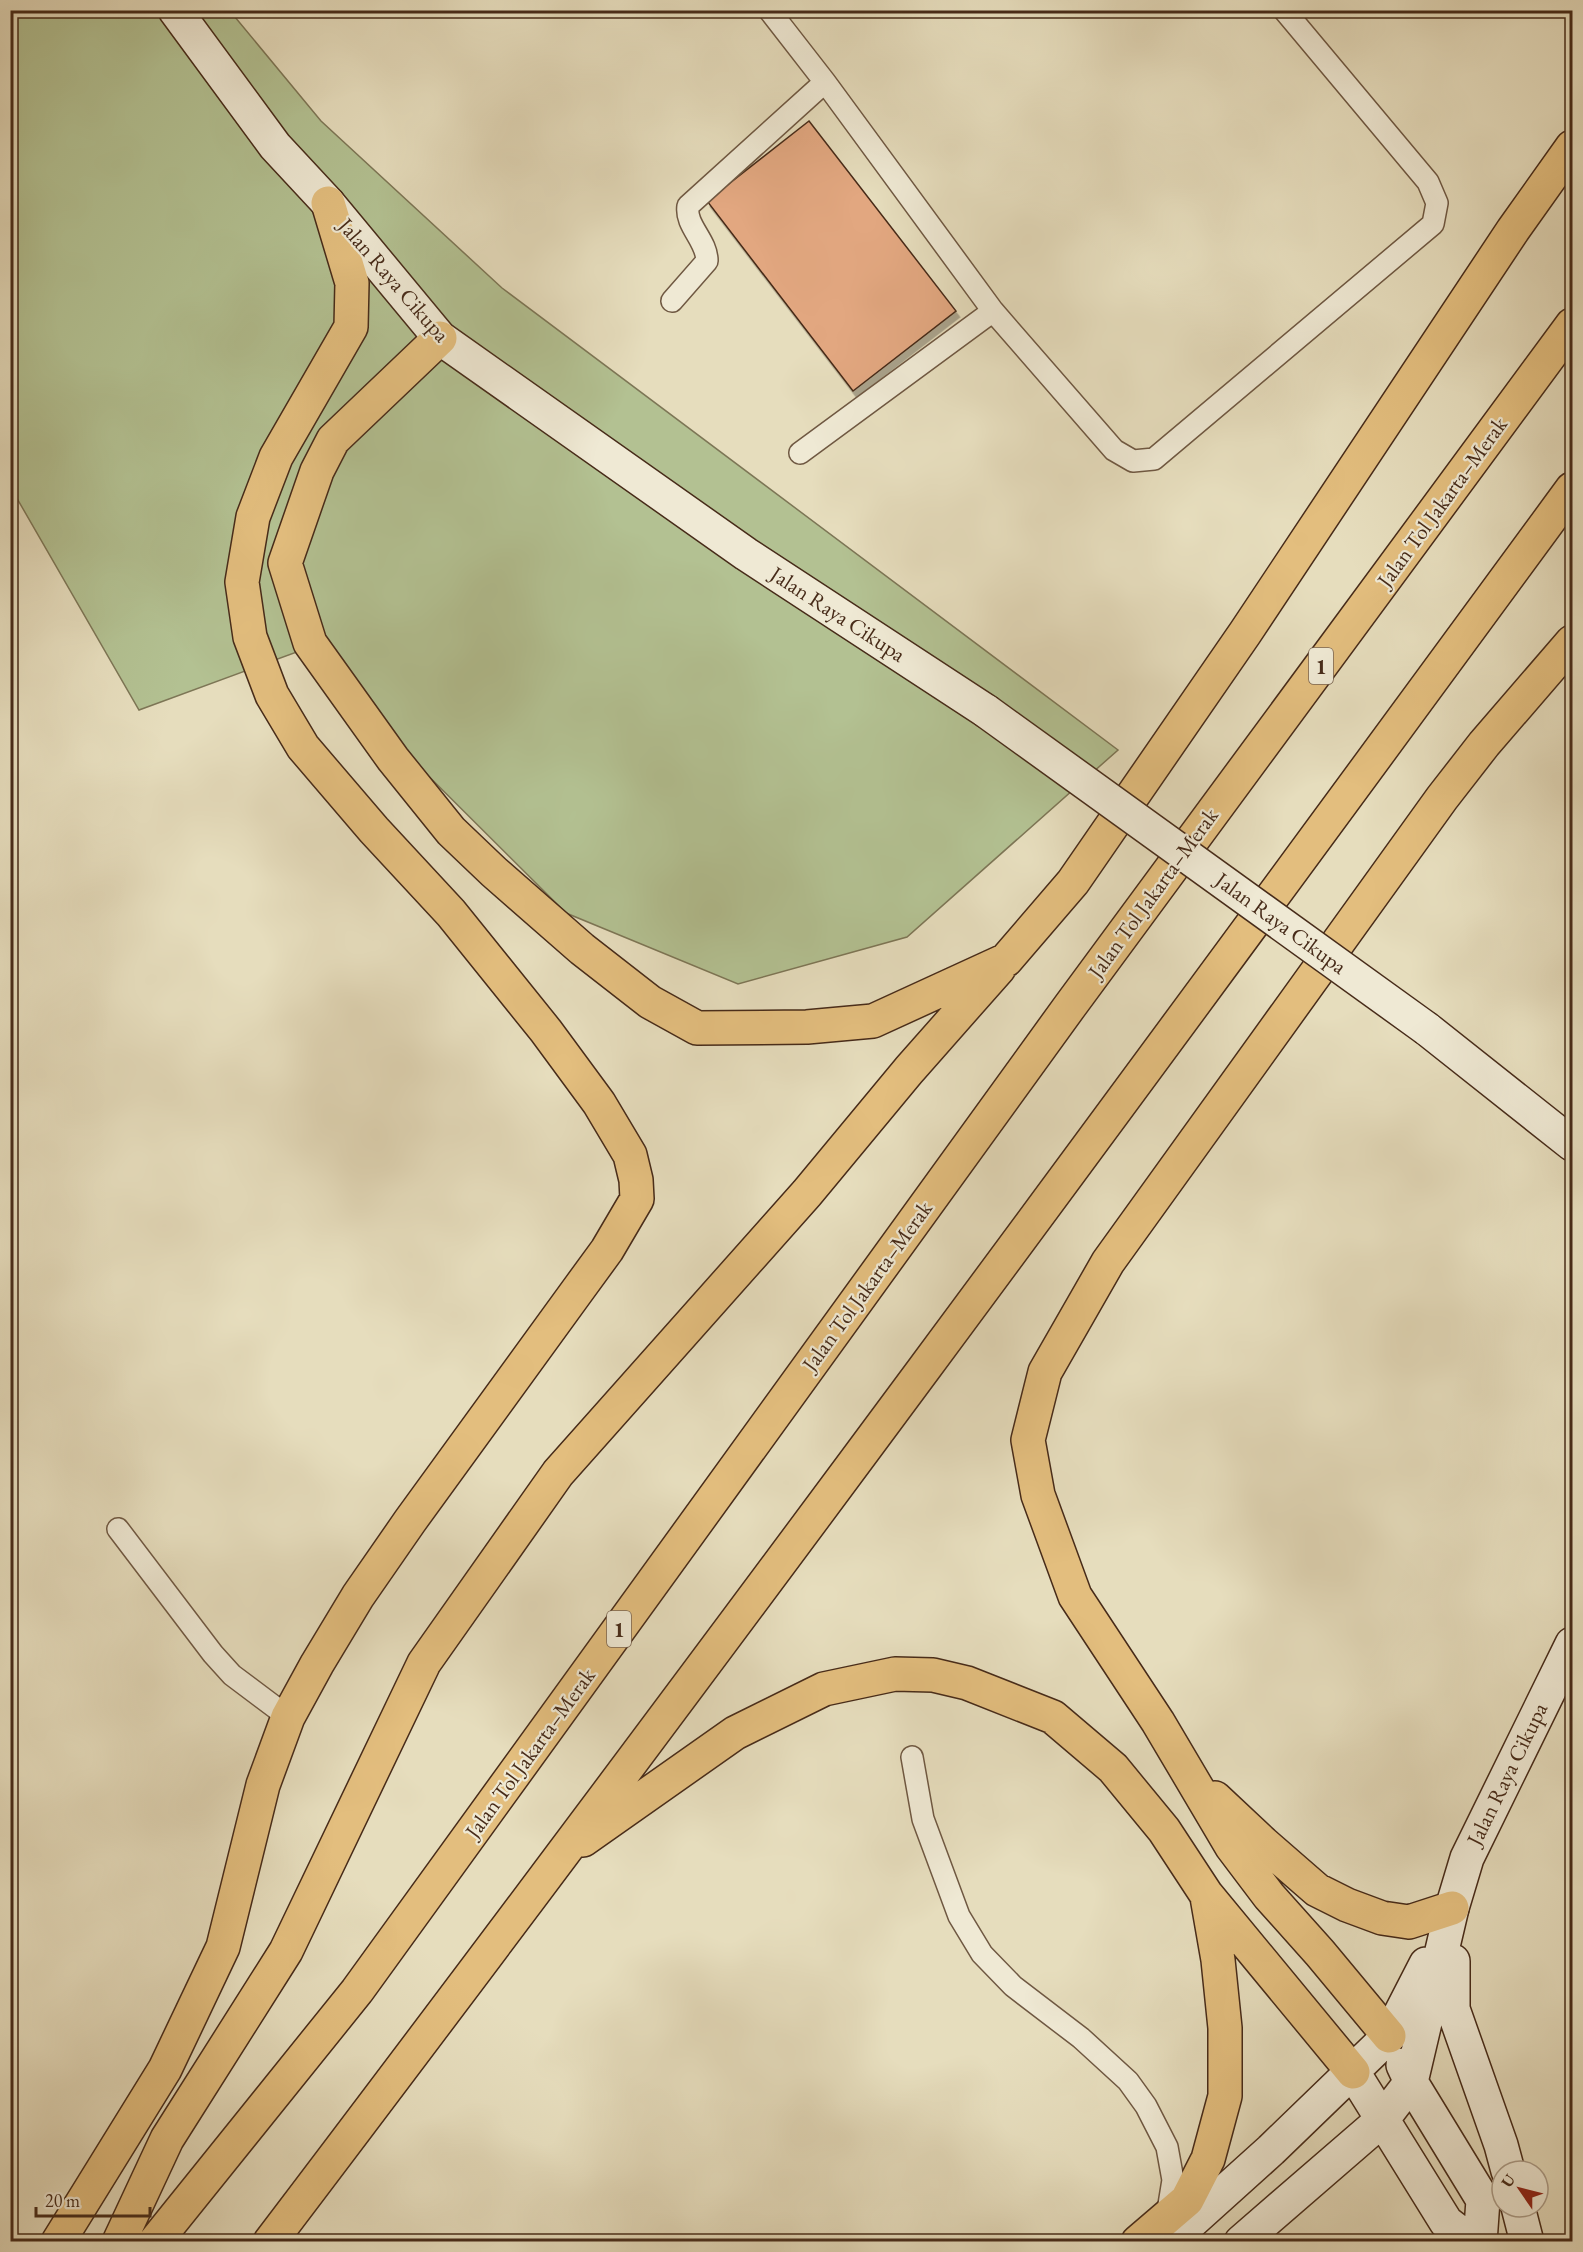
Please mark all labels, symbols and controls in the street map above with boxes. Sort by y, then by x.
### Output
street label: Jalan Raya Cikupa [331,210,456,348]
street label: Jalan Tol Jakarta–Merak [1369,410,1514,595]
street label: Jalan Raya Cikupa [763,558,911,669]
road number: 1 [1309,648,1333,684]
street label: Jalan Tol Jakarta–Merak [1080,801,1225,986]
street label: Jalan Raya Cikupa [1208,864,1353,981]
street label: Jalan Tol Jakarta–Merak [794,1194,939,1379]
road number: 1 [607,1611,631,1647]
street label: Jalan Tol Jakarta–Merak [457,1661,602,1846]
street label: Jalan Raya Cikupa [1459,1697,1554,1852]
north arrow [1490,2159,1550,2219]
text: U [1496,2170,1520,2192]
scale bar [36,2180,150,2218]
text: 20 m [45,2189,80,2212]

